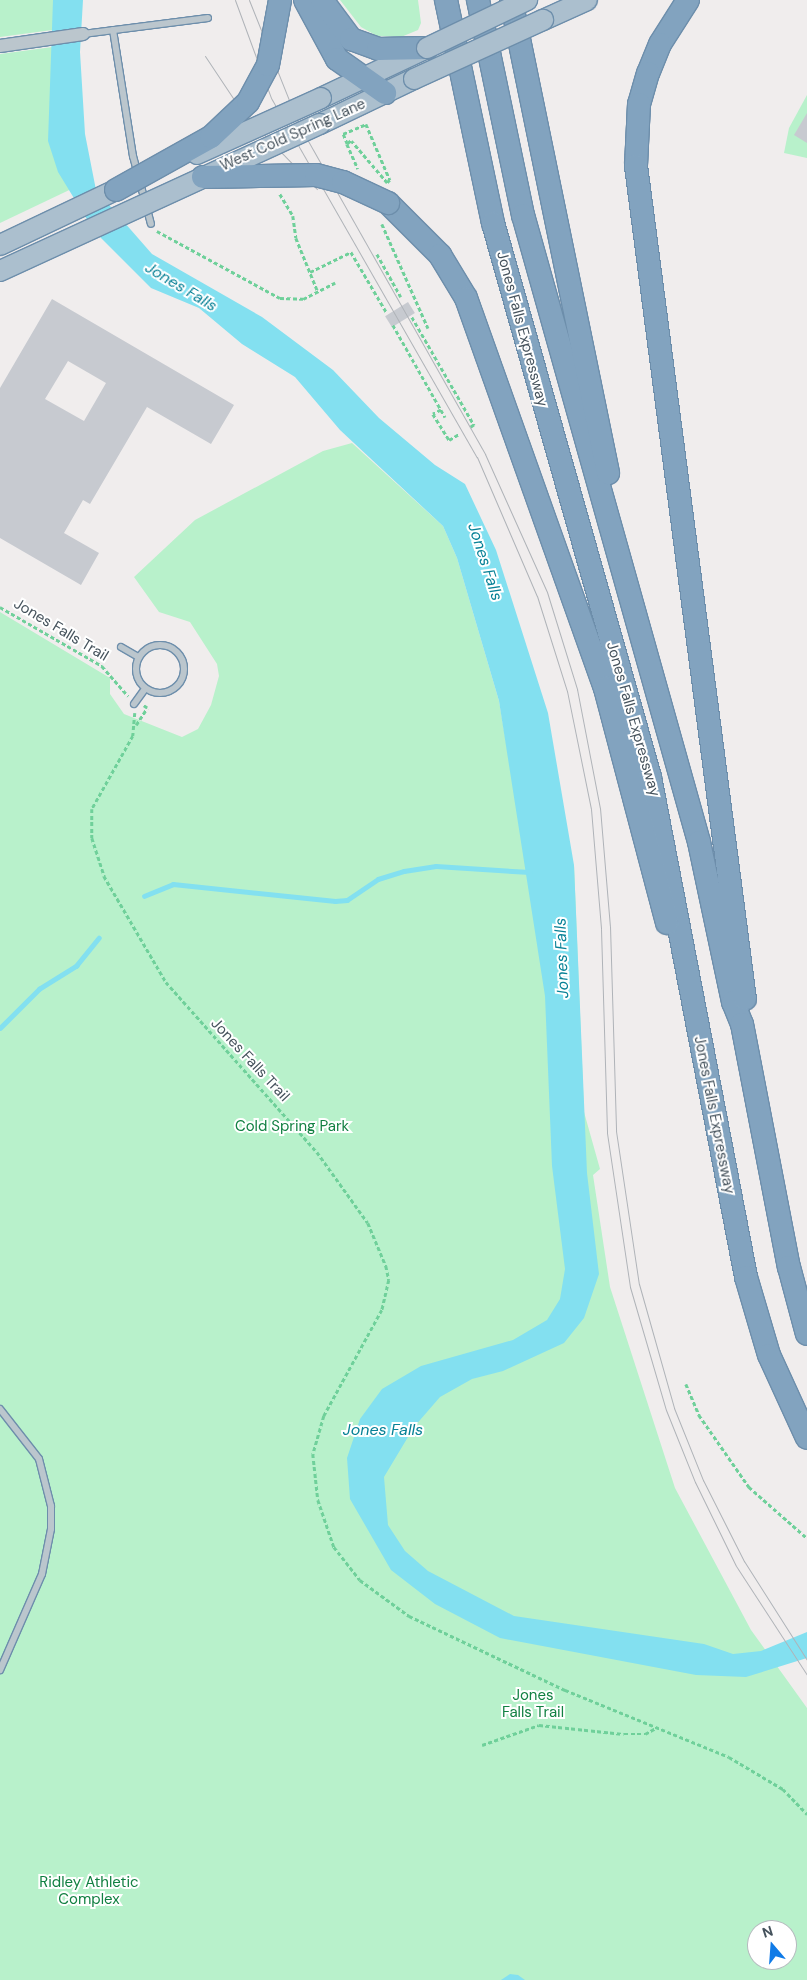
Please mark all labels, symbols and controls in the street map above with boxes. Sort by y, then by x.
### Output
street label: West Cold Spring Lane [218,95,368,175]
street label: Jones Falls Expressway [493,249,551,409]
water label: Jones Falls [142,258,220,316]
water label: Jones Falls [463,521,507,603]
street label: Jones Falls Trail [10,595,112,665]
street label: Jones Falls Expressway [602,639,664,799]
water label: Jones Falls [551,918,573,998]
street label: Jones Falls Trail [207,1015,293,1105]
street label: Jones Falls Expressway [690,1035,738,1195]
park label: Cold Spring Park [235,1118,349,1136]
water label: Jones Falls [343,1420,423,1440]
park label: Jones Falls Trail [502,1686,564,1721]
park label: Ridley Athletic Complex [39,1873,139,1908]
north arrow [747,1920,797,1970]
text: N [760,1922,775,1942]

